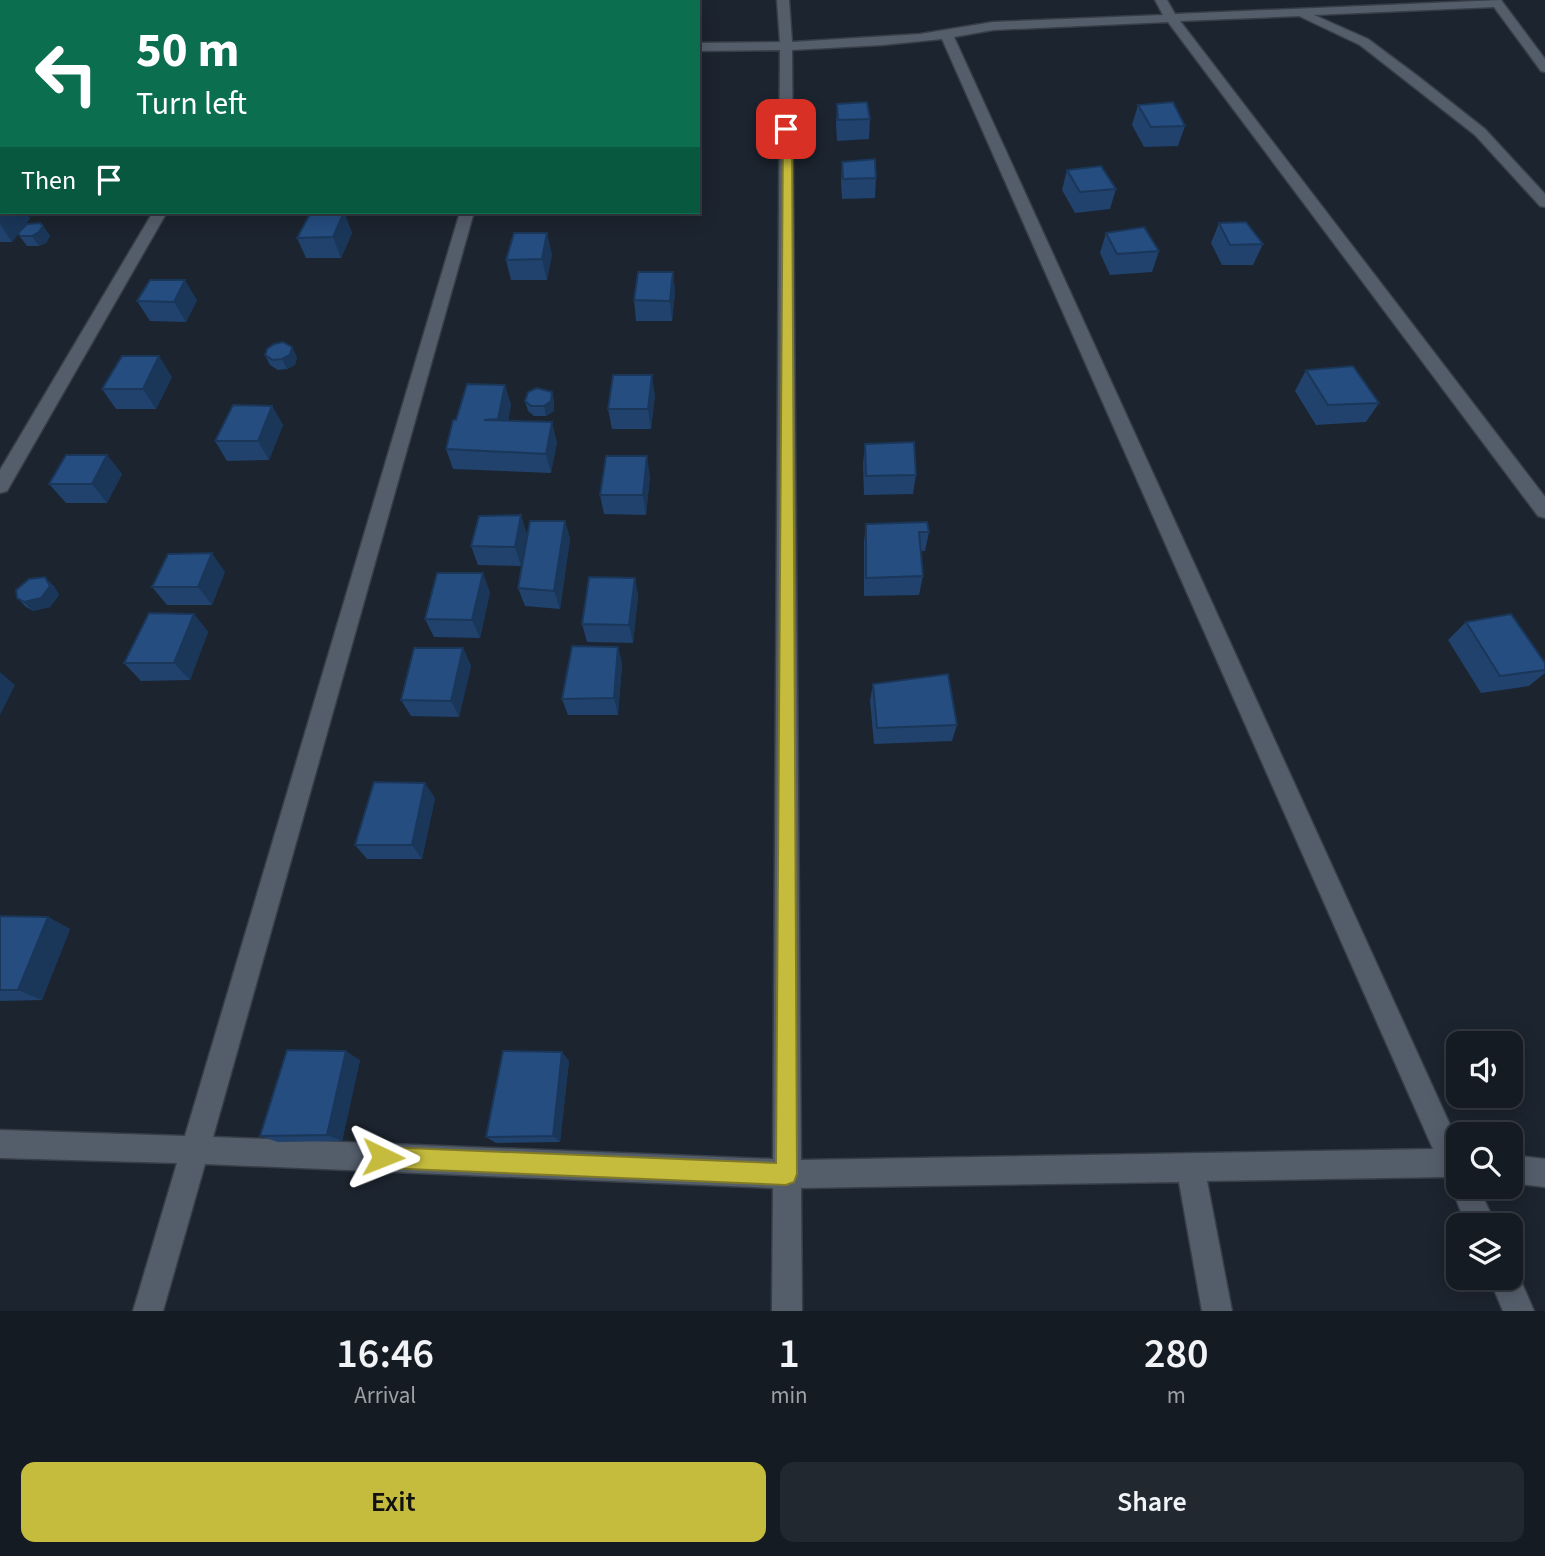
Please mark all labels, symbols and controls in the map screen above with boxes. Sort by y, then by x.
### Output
text: 50 m [136,16,240,86]
icon: left [21,28,112,119]
text: Turn left [136,81,247,127]
pin [756,99,816,159]
icon: arrive [767,110,805,148]
icon: arrive [90,161,128,199]
text: Then [21,162,76,199]
map controls [1446,1031,1523,1290]
button: sound [1446,1031,1523,1108]
position arrow [346,1120,420,1194]
button: search [1446,1122,1523,1199]
button: layers [1446,1213,1523,1290]
text: 16:46 [336,1324,434,1384]
text: 1 [778,1324,800,1384]
text: 280 [1144,1324,1209,1384]
text: Arrival [354,1379,416,1412]
text: min [770,1379,808,1412]
text: m [1167,1379,1186,1412]
button: Exit [21,1462,766,1542]
button: Share [780,1462,1524,1542]

